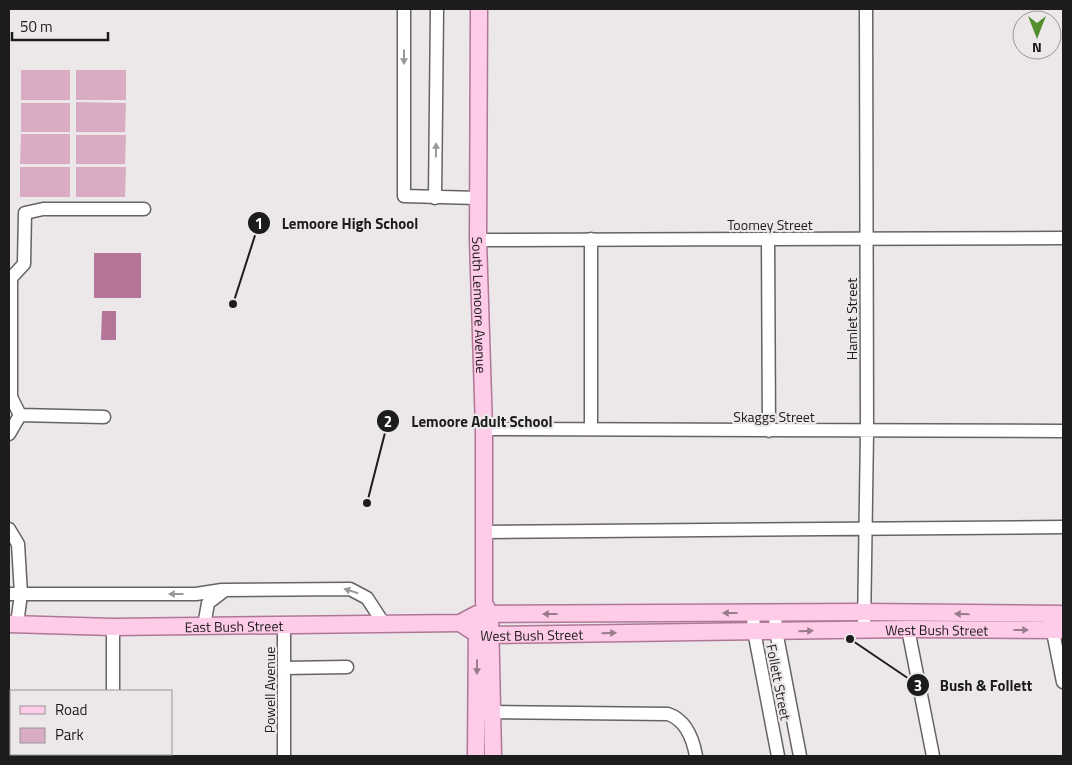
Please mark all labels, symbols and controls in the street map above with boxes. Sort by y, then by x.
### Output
scale bar [12,10,109,42]
north arrow [1012,10,1062,60]
text: 50 m [20,15,53,38]
text: N [1032,38,1042,59]
one-way arrow [400,50,408,66]
one-way arrow [432,141,440,157]
callout: Lemoore High School [247,208,428,238]
text: 1 [255,212,263,235]
text: Lemoore High School [282,212,418,235]
street label: Toomey Street [727,214,813,235]
street label: South Lemoore Avenue [467,236,493,374]
street label: Hamlet Street [841,278,862,360]
callout: Lemoore Adult School [376,406,562,436]
street label: Skaggs Street [733,406,815,427]
text: 2 [384,410,392,433]
text: Lemoore Adult School [411,410,553,433]
one-way arrow [343,587,358,595]
one-way arrow [168,590,184,598]
one-way arrow [721,609,737,617]
one-way arrow [954,609,970,617]
one-way arrow [541,610,557,618]
street label: East Bush Street [185,615,283,637]
street label: West Bush Street [885,618,988,640]
street label: West Bush Street [479,623,583,646]
one-way arrow [798,626,814,634]
one-way arrow [1013,626,1029,634]
one-way arrow [601,629,617,637]
street label: Follett Street [761,642,797,722]
street label: Powell Avenue [259,647,280,733]
one-way arrow [473,659,481,675]
callout: Bush & Follett [905,670,1042,700]
text: 3 [914,674,922,697]
text: Bush & Follett [940,674,1033,697]
legend [10,690,172,755]
text: Road [55,698,87,721]
text: Park [55,723,84,746]

